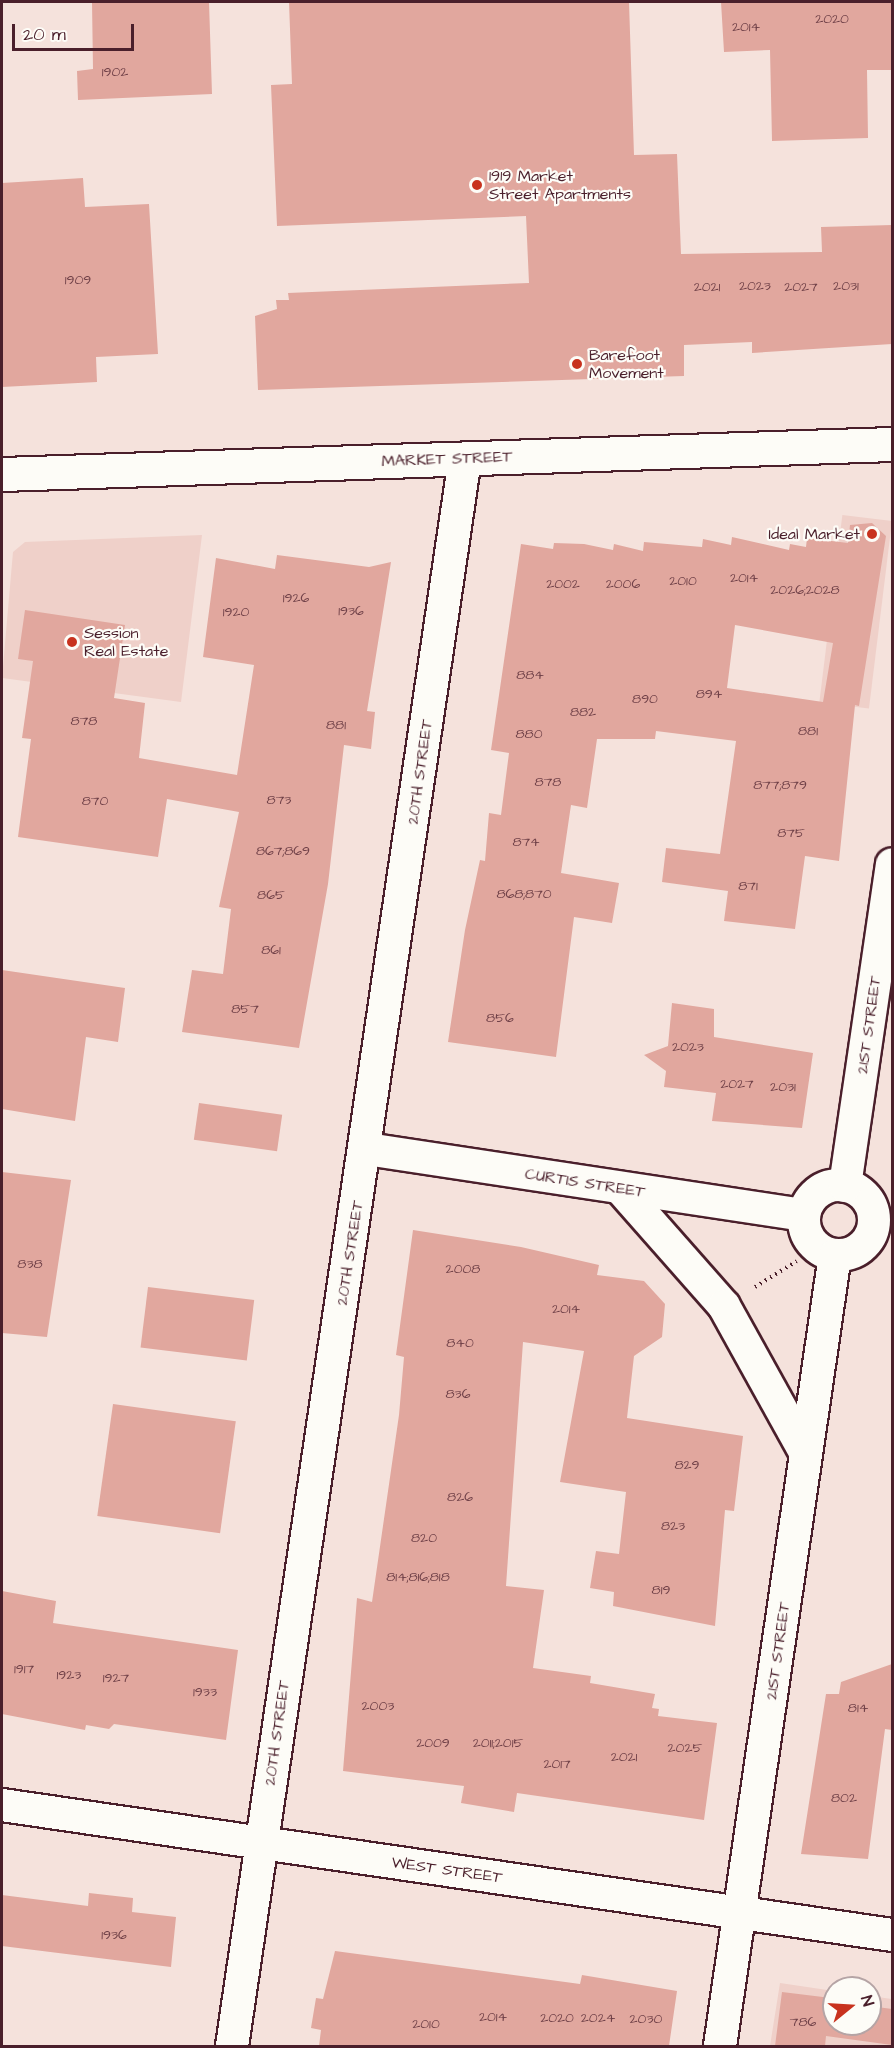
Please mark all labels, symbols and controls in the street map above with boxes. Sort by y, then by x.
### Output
house number: 2020 [815,11,849,27]
scale bar [15,12,136,50]
house number: 2014 [732,19,760,35]
text: 20 m [23,22,66,47]
house number: 1902 [102,64,128,80]
place label: 1919 Market Street Apartments [489,166,631,204]
marker: 1919 Market Street Apartments [470,178,484,192]
house number: 1909 [65,272,91,288]
house number: 2023 [739,278,771,294]
house number: 2031 [833,278,859,294]
house number: 2021 [694,279,720,295]
house number: 2027 [784,279,818,295]
place label: Barefoot Movement [589,345,664,383]
marker: Barefoot Movement [570,357,584,371]
street label: MARKET STREET [381,447,513,471]
place label: Ideal Market [768,524,860,544]
marker: Ideal Market [865,527,879,541]
house number: 2014 [730,570,758,586]
house number: 2010 [669,573,697,589]
house number: 2002 [546,576,580,592]
house number: 2006 [606,576,640,592]
house number: 2026;2028 [770,582,840,598]
house number: 1926 [283,590,309,606]
house number: 1936 [338,603,364,619]
house number: 1920 [223,604,249,620]
place label: Session Real Estate [84,623,168,661]
marker: Session Real Estate [65,635,79,649]
house number: 884 [516,667,544,683]
house number: 894 [696,686,722,702]
house number: 890 [632,691,658,707]
house number: 882 [570,704,596,720]
house number: 878 [71,713,97,729]
house number: 881 [326,717,346,733]
street label: 20TH STREET [403,718,437,826]
house number: 881 [798,723,818,739]
house number: 880 [516,726,542,742]
house number: 878 [535,774,561,790]
house number: 877;879 [753,777,807,793]
house number: 873 [267,792,291,808]
house number: 870 [82,793,108,809]
house number: 875 [777,825,805,841]
house number: 874 [512,834,540,850]
house number: 867;869 [256,843,310,859]
house number: 871 [738,878,758,894]
house number: 868;870 [496,886,552,902]
house number: 865 [257,887,285,903]
house number: 861 [261,942,281,958]
street label: 21ST STREET [853,975,885,1075]
house number: 857 [231,1001,259,1017]
house number: 856 [486,1010,514,1026]
house number: 2023 [672,1039,704,1055]
house number: 2027 [720,1076,754,1092]
house number: 2031 [770,1079,796,1095]
street label: CURTIS STREET [524,1164,646,1202]
street label: 20TH STREET [332,1199,368,1307]
house number: 838 [17,1256,43,1272]
house number: 2008 [446,1261,480,1277]
house number: 2014 [552,1301,580,1317]
house number: 840 [446,1335,474,1351]
house number: 836 [446,1386,470,1402]
house number: 829 [674,1457,700,1473]
house number: 826 [447,1489,473,1505]
house number: 823 [661,1518,685,1534]
house number: 820 [411,1530,437,1546]
house number: 814;816;818 [386,1569,450,1585]
house number: 819 [652,1582,670,1598]
street label: 21ST STREET [762,1601,794,1701]
house number: 1917 [14,1661,34,1677]
house number: 1923 [57,1667,81,1683]
house number: 1927 [103,1670,129,1686]
street label: 20TH STREET [260,1679,294,1787]
house number: 1933 [193,1684,217,1700]
house number: 2003 [362,1698,394,1714]
house number: 814 [848,1700,868,1716]
house number: 2009 [416,1735,450,1751]
house number: 2011;2015 [473,1735,523,1751]
house number: 2025 [668,1740,702,1756]
house number: 2021 [611,1749,637,1765]
house number: 2017 [543,1756,571,1772]
house number: 802 [831,1790,857,1806]
street label: WEST STREET [390,1853,504,1887]
house number: 1936 [101,1927,127,1943]
north arrow [822,1976,882,2036]
text: N [855,1993,879,2009]
house number: 2014 [479,2009,507,2025]
house number: 2020 [540,2010,574,2026]
house number: 2024 [581,2010,615,2026]
house number: 2030 [630,2011,662,2027]
house number: 786 [790,2014,816,2030]
house number: 2010 [412,2016,440,2032]

